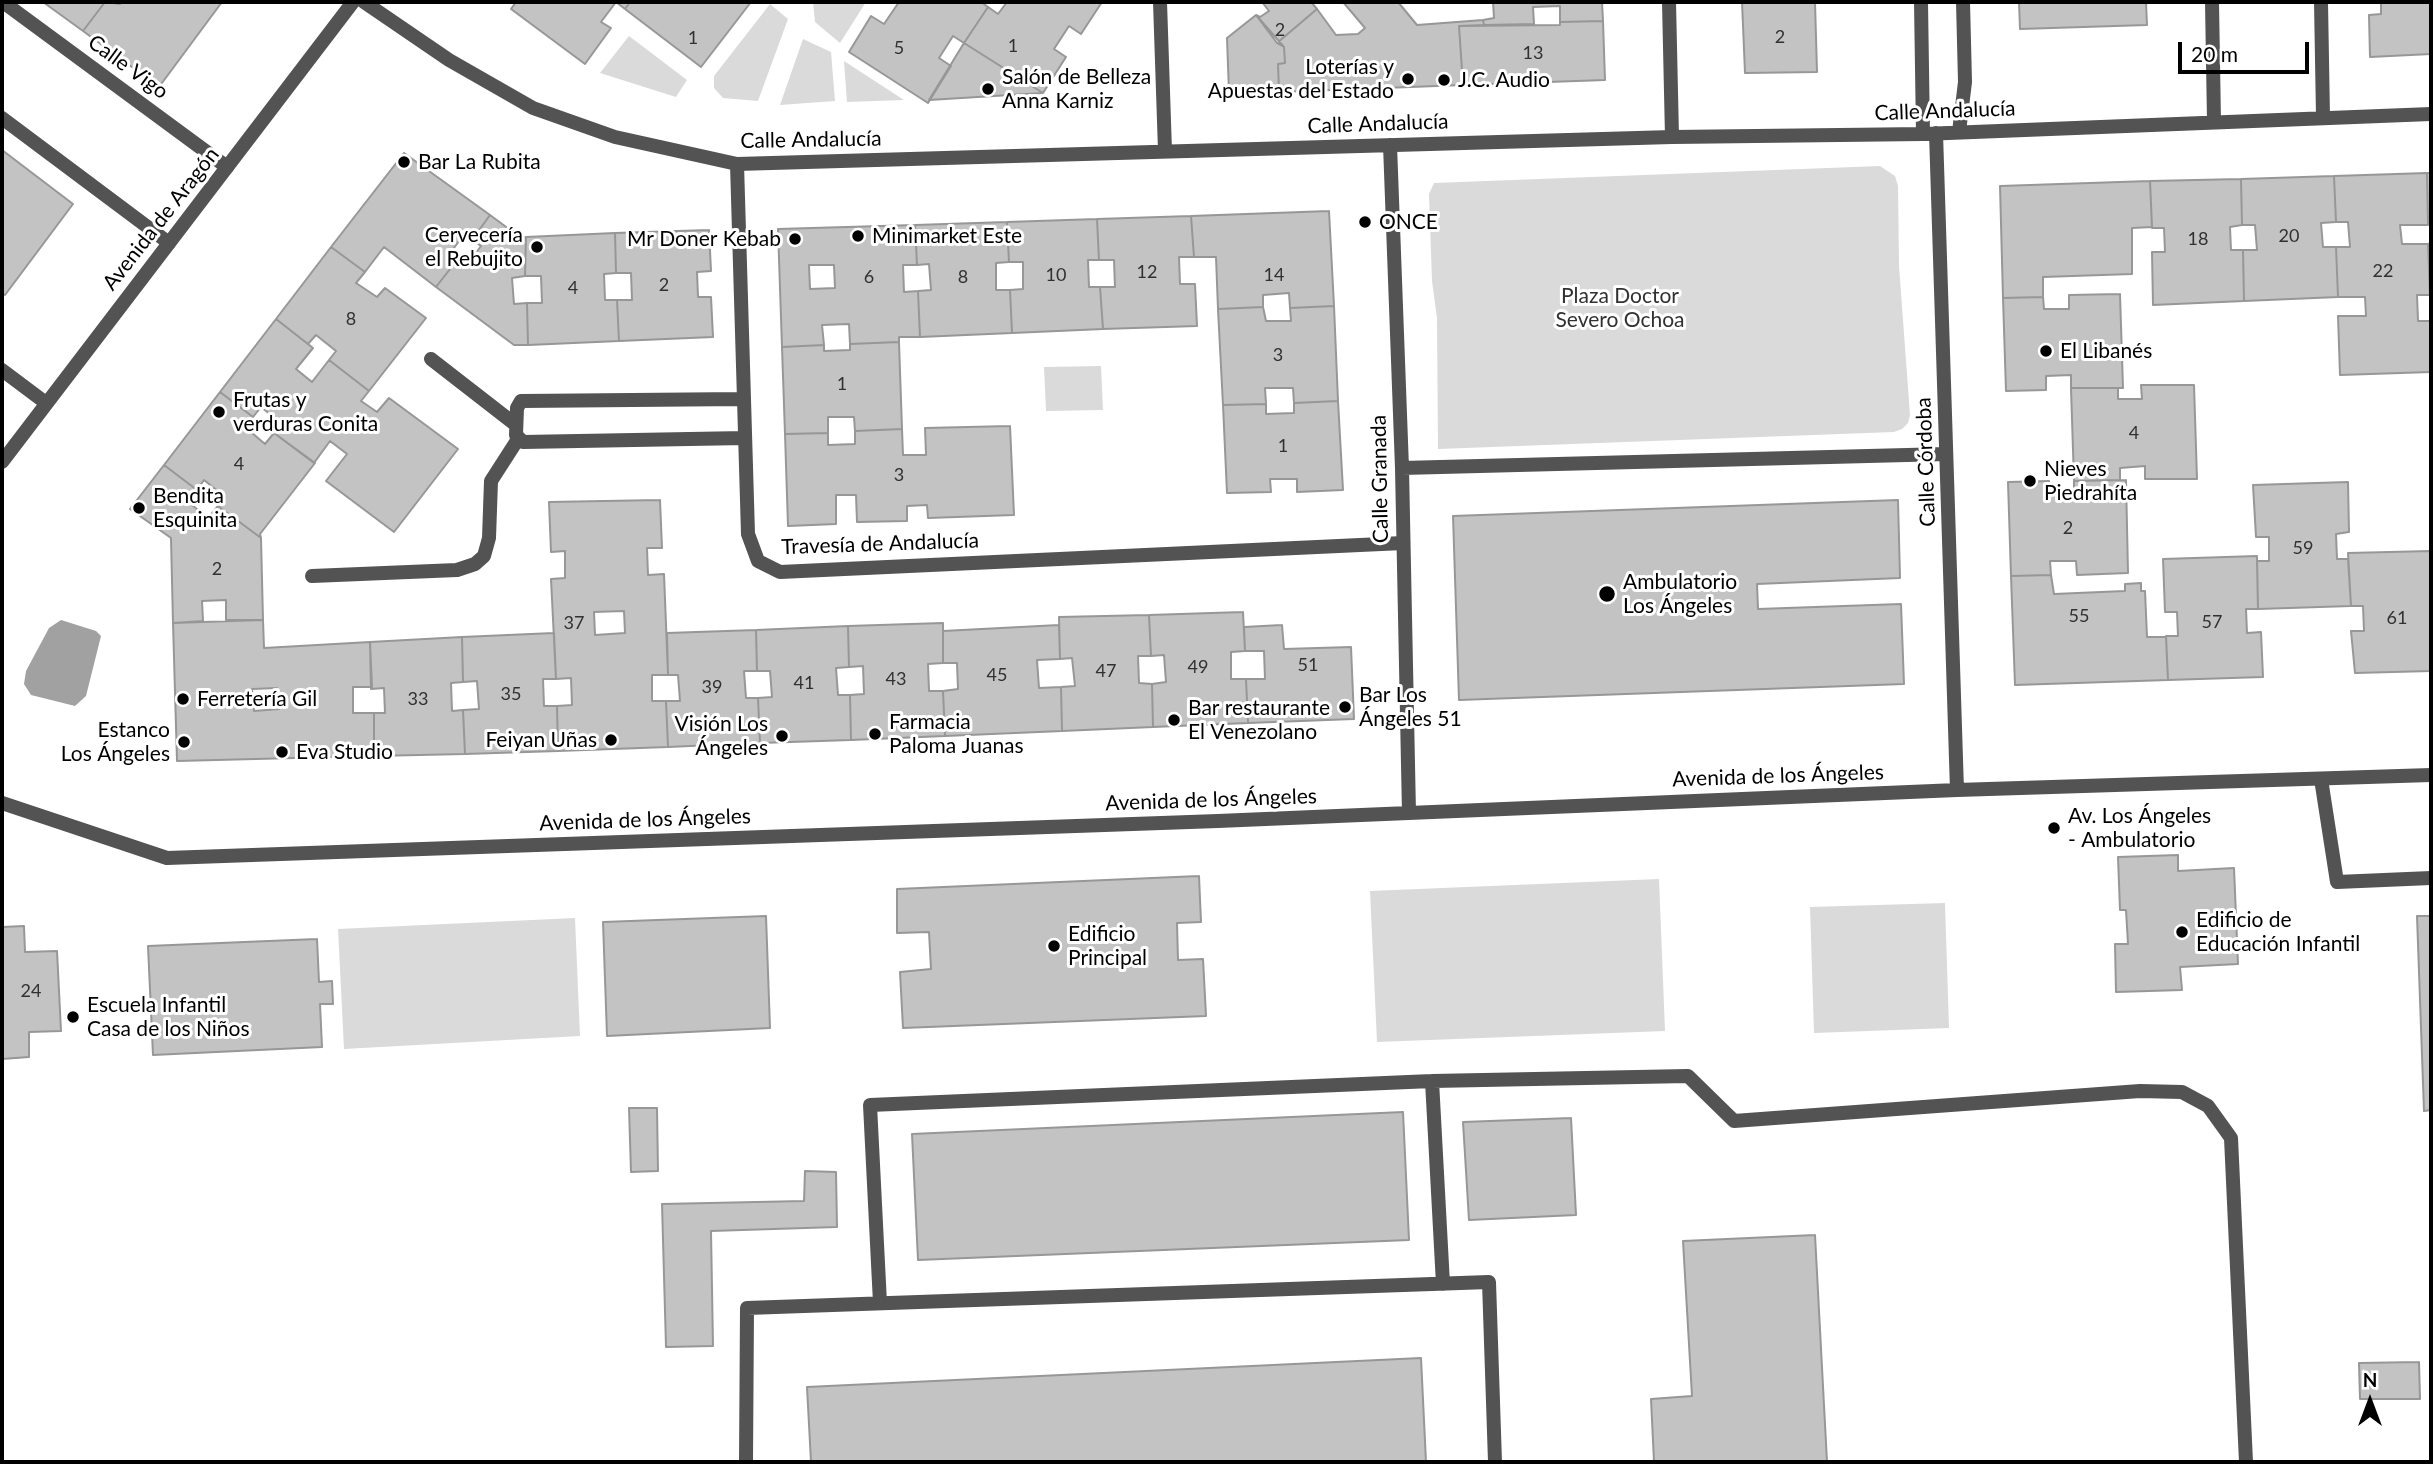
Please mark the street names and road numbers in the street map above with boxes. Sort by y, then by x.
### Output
street label: Calle Vigo [83,30,173,104]
street label: Calle Andalucía [1874,96,2016,126]
street label: Calle Andalucía [1307,109,1449,139]
street label: Calle Andalucía [740,126,882,154]
street label: Avenida de Aragón [98,143,224,295]
street label: Calle Córdoba [1911,397,1941,527]
street label: Calle Granada [1366,415,1394,543]
street label: Travesía de Andalucía [781,528,979,560]
street label: Avenida de los Ángeles [1672,760,1884,792]
street label: Avenida de los Ángeles [1105,784,1317,816]
street label: Avenida de los Ángeles [539,804,751,836]

